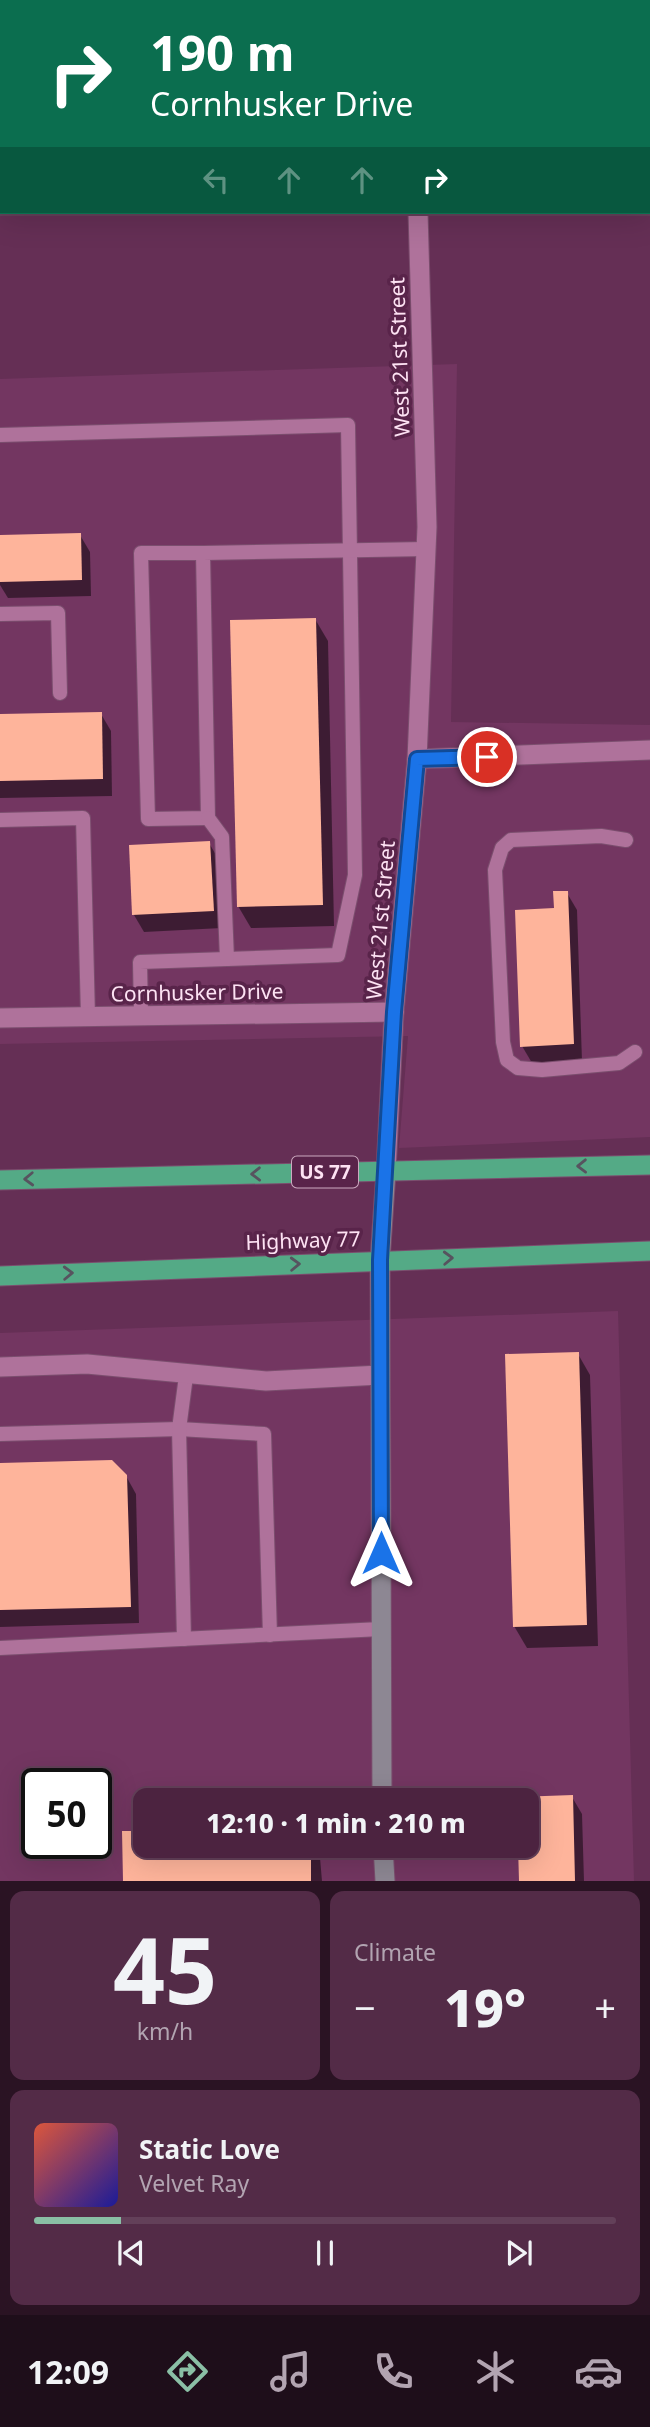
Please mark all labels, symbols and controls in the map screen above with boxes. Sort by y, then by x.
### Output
text: 190 m [150,19,295,85]
icon: right [35,28,126,119]
text: Cornhusker Drive [150,82,413,125]
icon: left [197,161,235,199]
icon: ahead [270,161,308,199]
icon: ahead [343,161,381,199]
icon: right [416,161,454,199]
street label: West 21st Street [382,276,416,437]
pin [457,727,517,787]
icon: arrive [468,738,506,776]
street label: West 21st Street [359,839,401,1001]
street label: Cornhusker Drive [110,976,284,1008]
road number: US 77 [292,1156,358,1188]
one-way arrow [576,1158,587,1174]
one-way arrow [251,1166,261,1182]
one-way arrow [23,1172,34,1187]
street label: Highway 77 [245,1224,361,1256]
one-way arrow [443,1250,454,1265]
one-way arrow [290,1256,301,1271]
one-way arrow [63,1266,74,1281]
position arrow [344,1516,418,1590]
speed limit sign: 50 [21,1768,112,1859]
text: 12:10 · 1 min · 210 m [206,1805,466,1841]
text: 45 [113,1907,217,2031]
text: Climate [354,1936,436,1968]
text: 19° [444,1971,526,2042]
text: − [354,1981,376,2033]
text: + [594,1981,616,2033]
text: km/h [137,2015,193,2047]
text: Static Love [139,2131,280,2167]
text: Velvet Ray [139,2167,249,2199]
icon: previous [112,2234,150,2272]
icon: pause [306,2234,344,2272]
icon: next [500,2234,538,2272]
icon: directions [163,2347,212,2396]
icon: music [266,2347,315,2396]
icon: phone [369,2347,418,2396]
icon: climate [471,2347,520,2396]
icon: car [574,2347,623,2396]
text: 12:09 [27,2350,109,2393]

